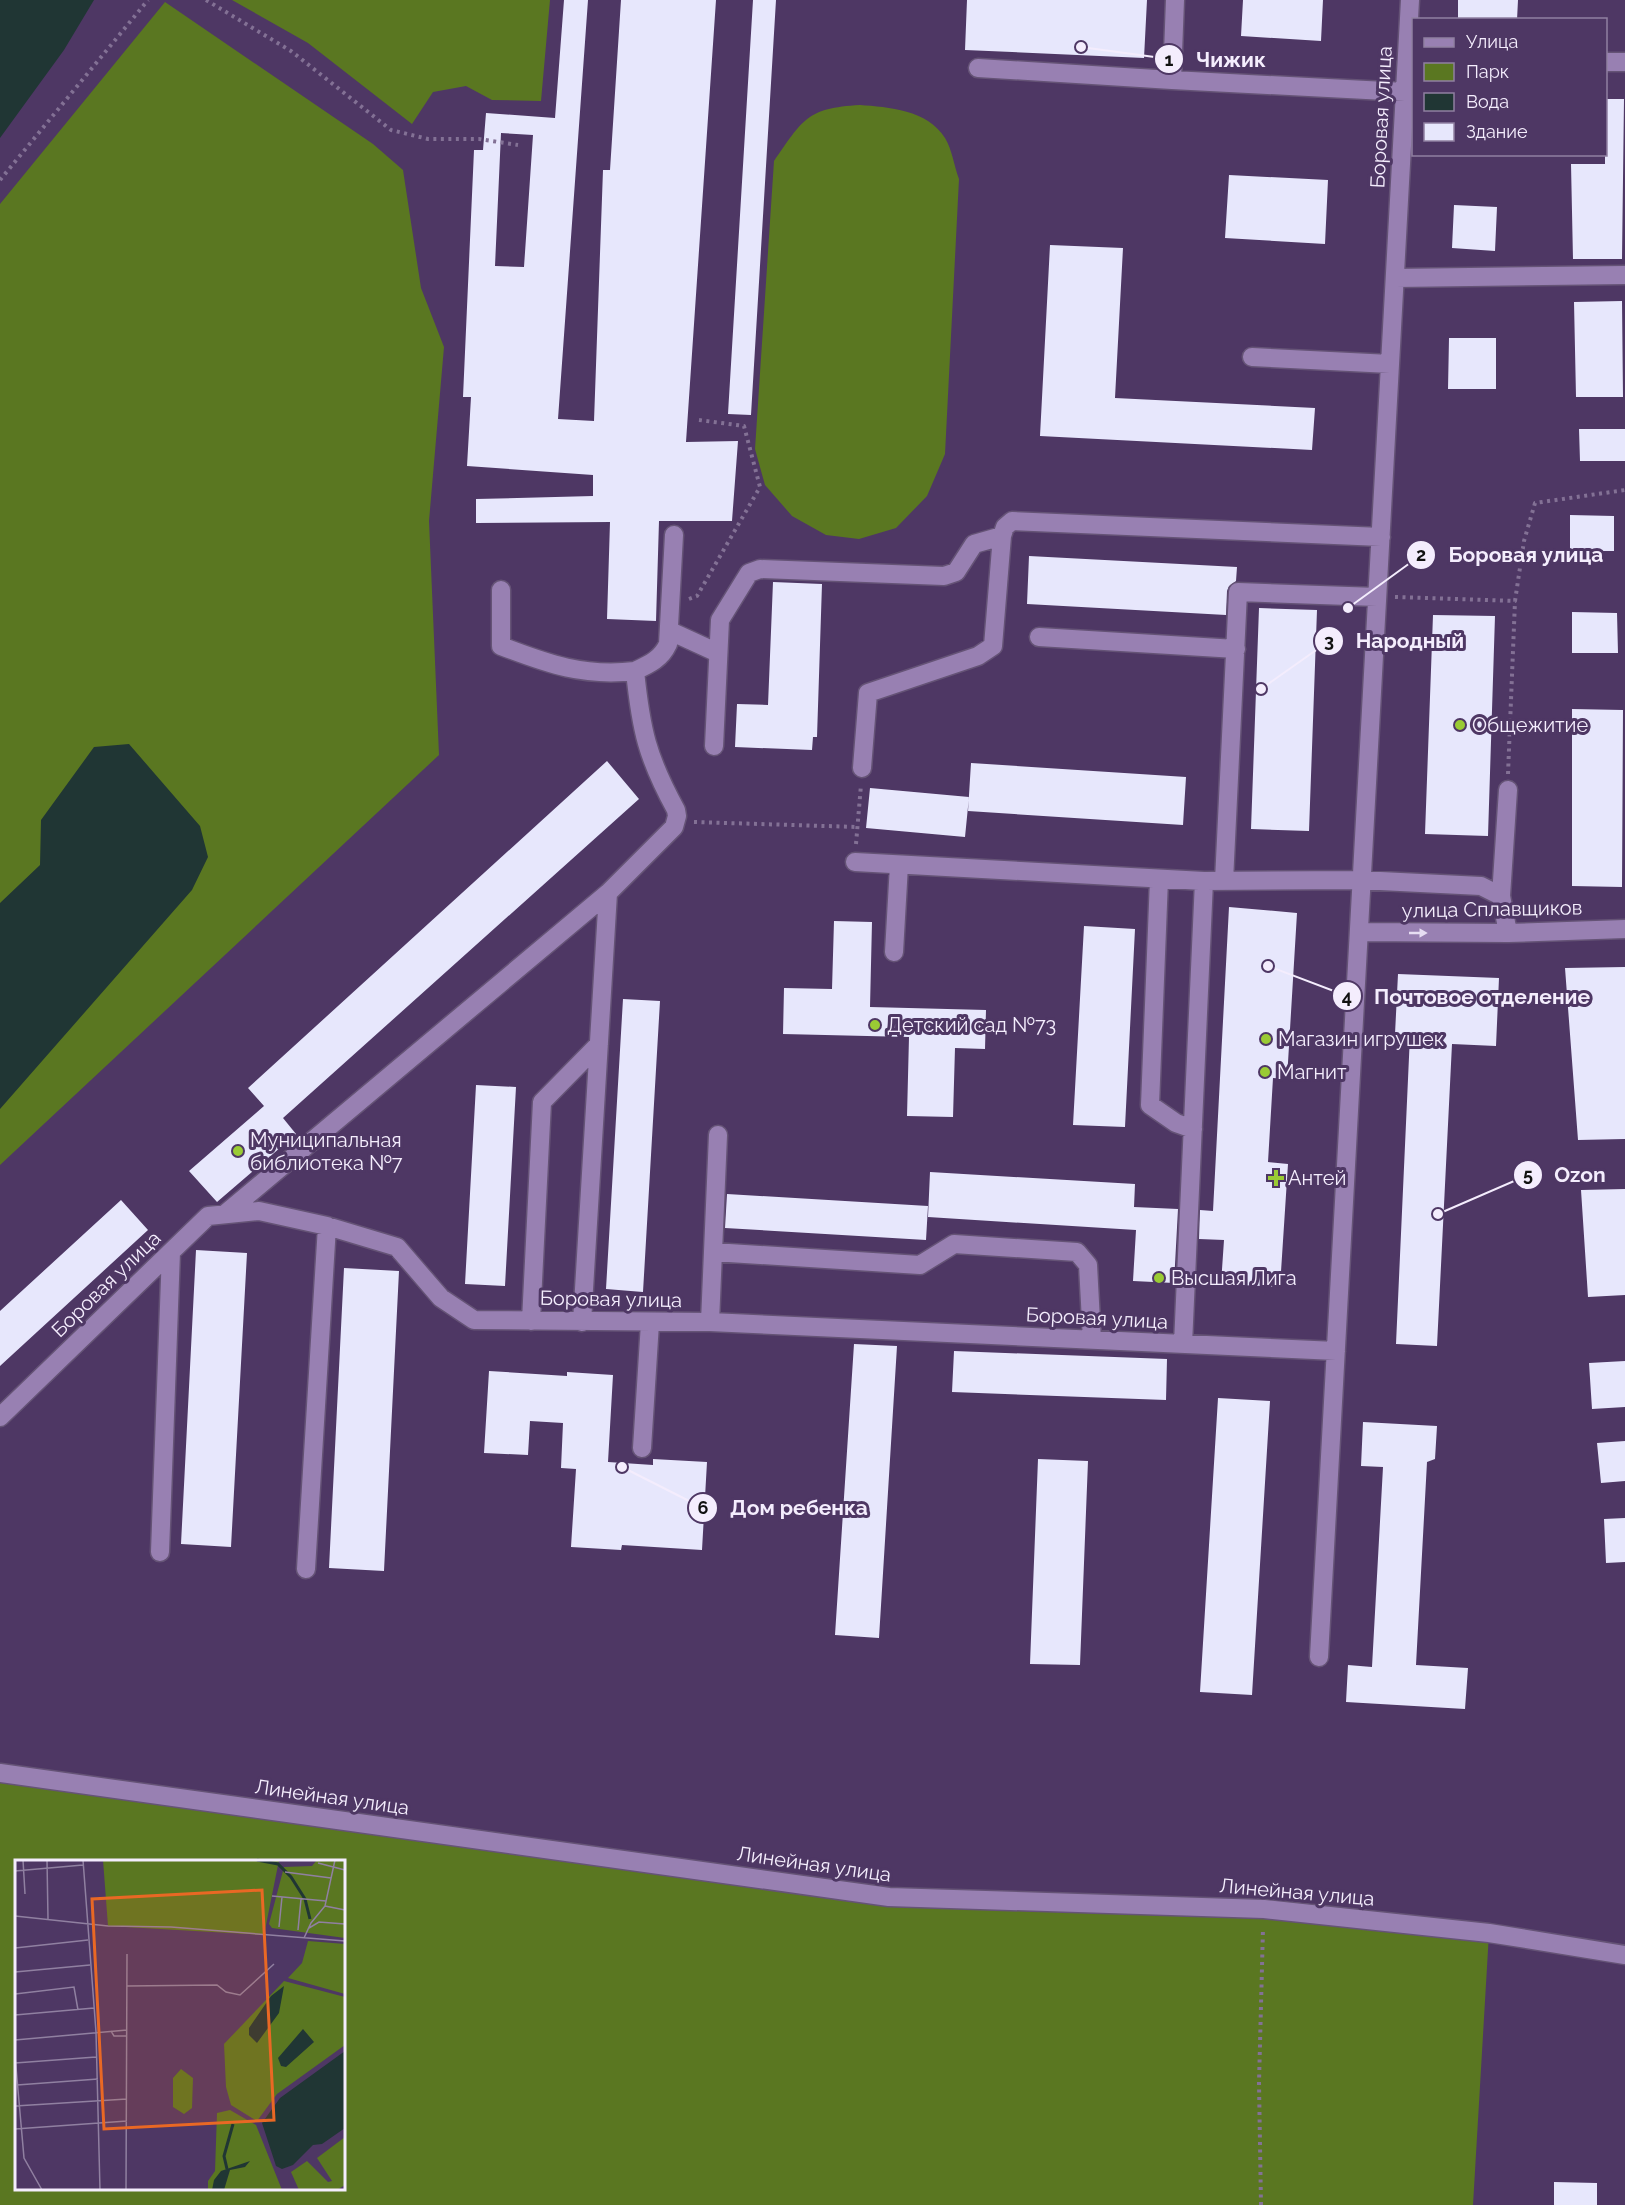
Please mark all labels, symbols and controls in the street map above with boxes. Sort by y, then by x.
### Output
legend [1412,18,1607,156]
text: Улица [1466,31,1518,52]
callout: Чижик [1154,40,1278,79]
street label: Боровая улица [1365,45,1397,189]
text: Чижик [1196,47,1266,72]
text: 1 [1165,49,1174,70]
text: Парк [1466,61,1509,82]
text: Вода [1466,91,1509,112]
text: Здание [1466,121,1528,142]
callout: Боровая улица [1406,536,1616,575]
text: Боровая улица [1449,542,1603,567]
text: 2 [1416,544,1426,565]
callout: Народный [1314,621,1477,660]
text: Народный [1356,628,1464,653]
text: 3 [1324,630,1334,651]
place label: Общежитие [1472,713,1588,737]
marker: Общежитие [1453,718,1467,732]
street label: улица Сплавщиков [1402,895,1582,923]
one-way arrow [1408,928,1427,937]
callout: Почтовое отделение [1332,977,1602,1016]
text: Почтовое отделение [1374,984,1590,1009]
text: 4 [1342,986,1352,1007]
place label: Детский сад №73 [887,1013,1056,1037]
marker: Детский сад №73 [868,1018,882,1032]
place label: Магазин игрушек [1278,1027,1444,1051]
marker: Магазин игрушек [1259,1032,1273,1046]
place label: Магнит [1277,1060,1347,1084]
marker: Магнит [1258,1065,1272,1079]
place label: Муниципальная библиотека №7 [250,1128,403,1175]
marker: Муниципальная библиотека №7 [231,1144,245,1158]
callout: Ozon [1513,1155,1618,1194]
text: Ozon [1554,1162,1606,1187]
text: 5 [1523,1164,1533,1185]
place label: Антей [1288,1166,1346,1190]
marker: Антей [1269,1171,1283,1185]
street label: Боровая улица [46,1226,166,1342]
place label: Высшая Лига [1171,1266,1297,1290]
marker: Высшая Лига [1152,1271,1166,1285]
street label: Боровая улица [540,1286,682,1312]
street label: Боровая улица [1025,1302,1169,1334]
callout: Дом ребенка [688,1489,879,1528]
text: Дом ребенка [730,1495,868,1520]
text: 6 [698,1497,709,1518]
street label: Линейная улица [253,1774,411,1820]
street label: Линейная улица [735,1841,893,1887]
inset map [15,1860,345,2190]
street label: Линейная улица [1218,1873,1376,1911]

